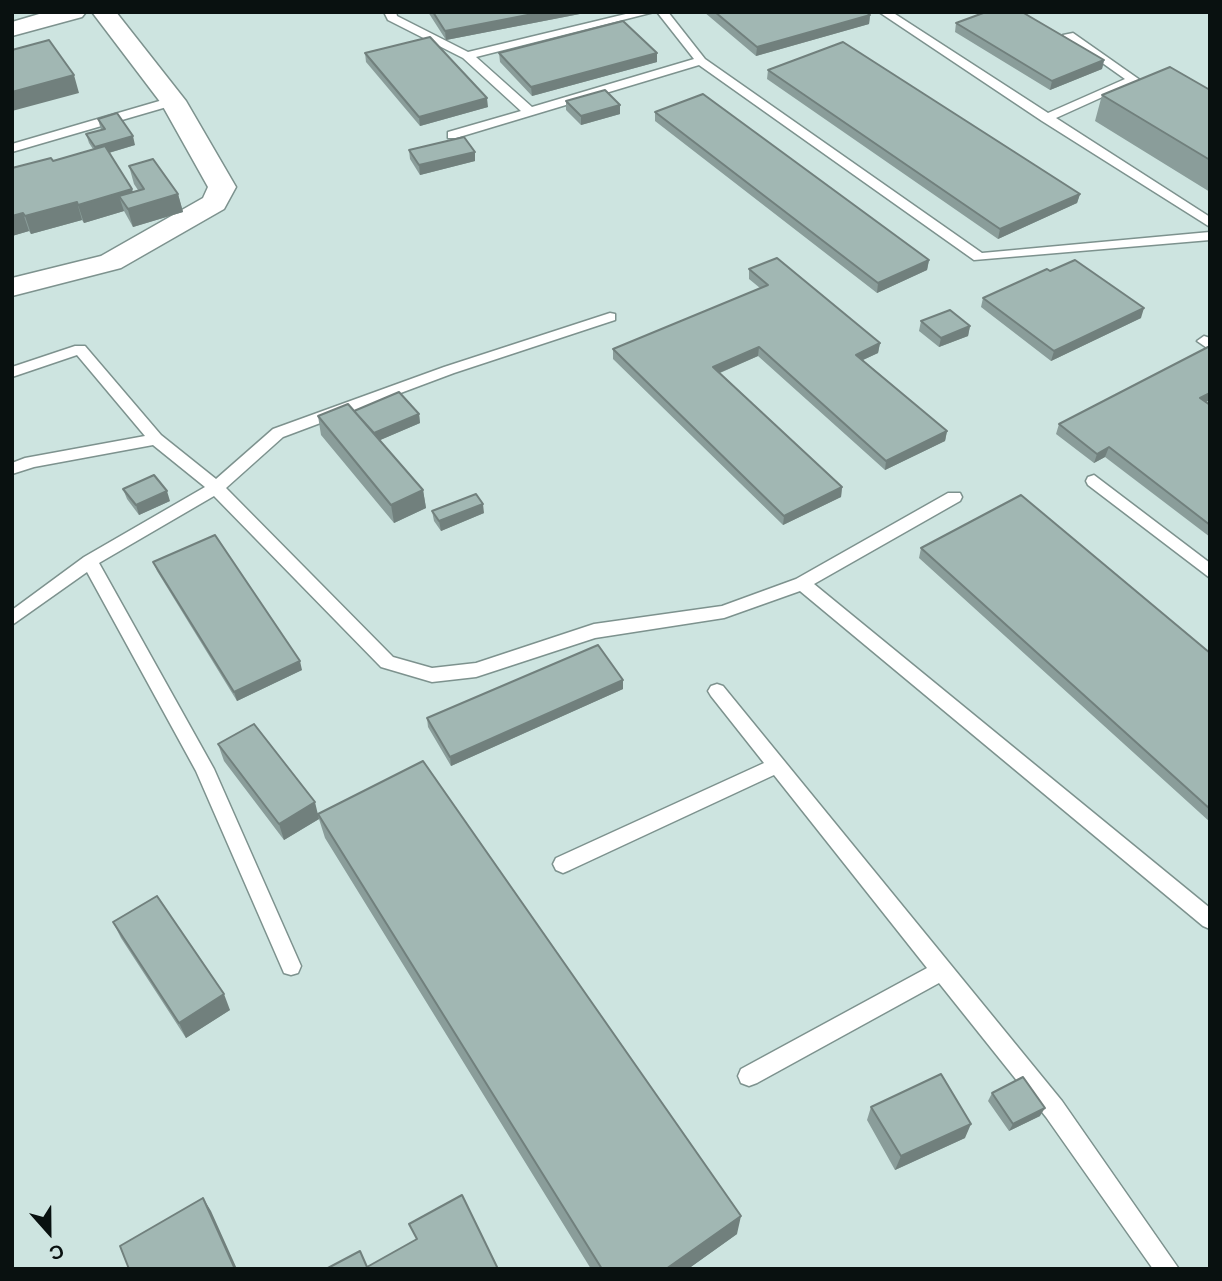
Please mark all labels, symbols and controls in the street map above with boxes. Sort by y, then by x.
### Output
north arrow [14,1197,84,1267]
text: С [47,1240,67,1264]

